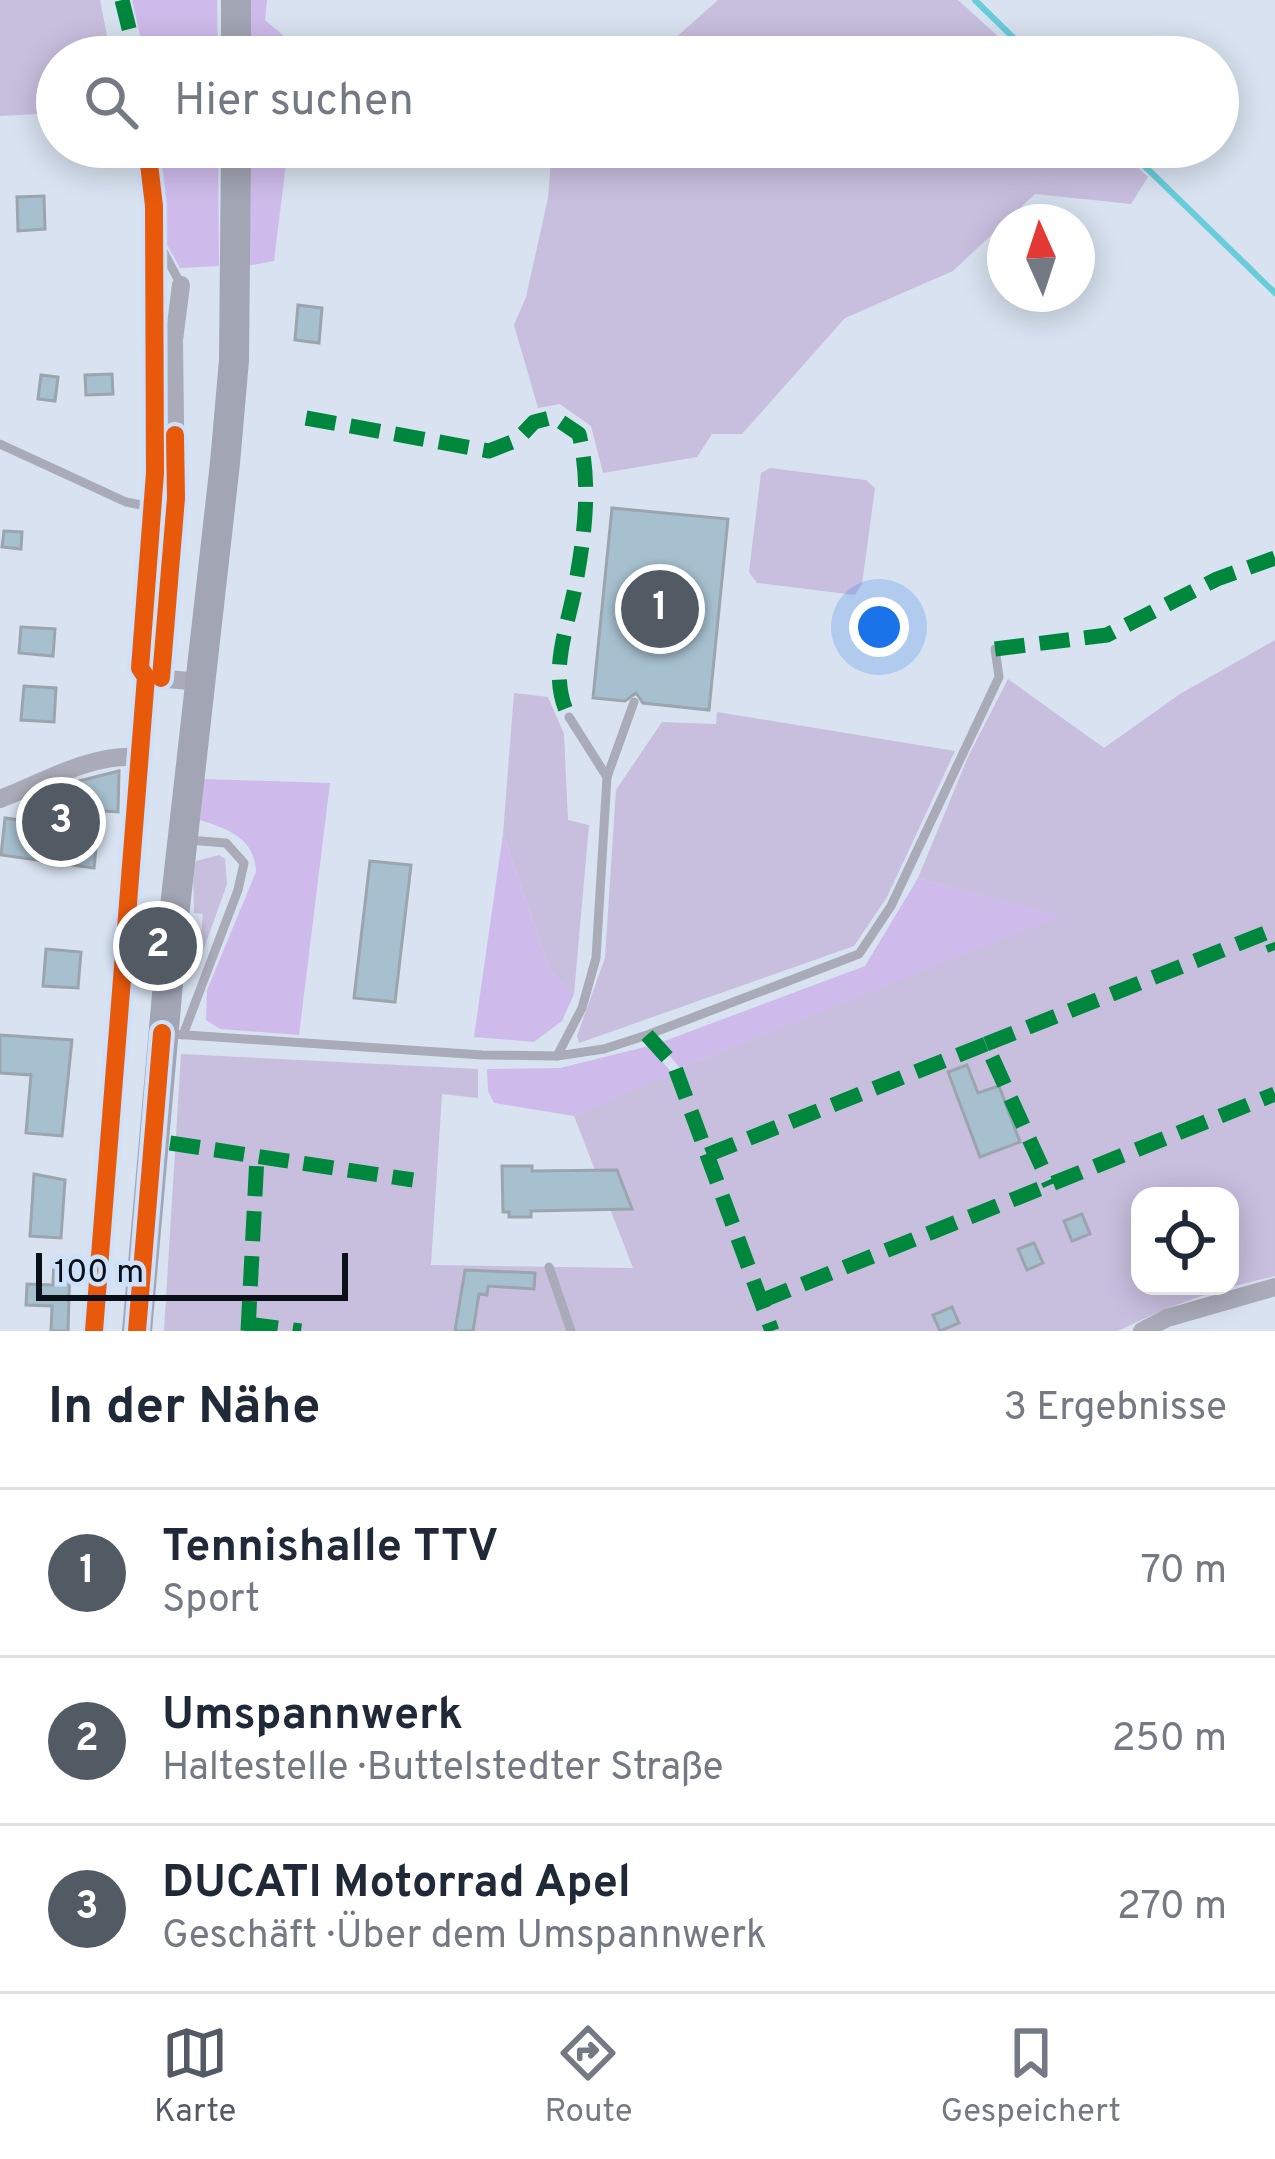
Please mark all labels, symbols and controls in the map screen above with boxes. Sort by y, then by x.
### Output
search box [36,36,1239,168]
icon: search [78,69,144,135]
text: Hier suchen [174,74,414,131]
north arrow [987,204,1095,312]
pin: 1 [621,564,699,654]
your location [849,597,909,657]
pin: 3 [22,777,100,867]
pin: 2 [119,901,197,991]
map controls [1131,1187,1239,1295]
button: locate [1131,1187,1239,1295]
scale bar [36,1247,348,1300]
text: 100 m [54,1253,144,1295]
text: In der Nähe [48,1377,320,1442]
text: 3 Ergebnisse [1003,1385,1227,1434]
text: Tennishalle TTV [162,1520,498,1577]
text: 1 [79,1548,95,1597]
text: 70 m [1141,1548,1227,1597]
text: Sport [162,1577,260,1626]
text: Umspannwerk [162,1688,463,1745]
text: 2 [75,1716,99,1765]
text: 250 m [1112,1716,1227,1765]
text: Haltestelle · Buttelstedter Straße [162,1745,724,1794]
text: DUCATI Motorrad Apel [162,1856,631,1913]
text: 3 [75,1884,99,1933]
text: 270 m [1117,1884,1227,1933]
text: Geschäft · Über dem Umspannwerk [162,1913,767,1962]
tab: Karte [154,2020,236,2134]
tab: Route [544,2020,632,2134]
tab: Gespeichert [941,2020,1121,2134]

